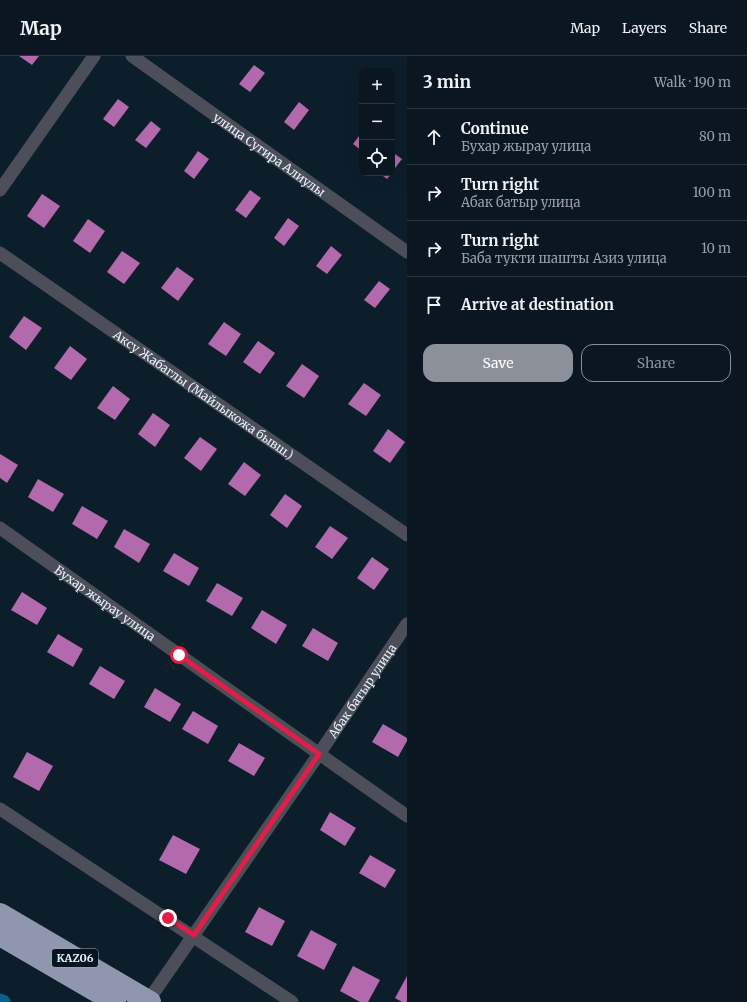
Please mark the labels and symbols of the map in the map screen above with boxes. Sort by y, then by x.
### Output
street label: улица Сугира Алиулы [211,109,329,199]
street label: Аксу Жабаглы (Майлыкожа бывш.) [110,326,297,462]
street label: Бухар жырау улица [52,562,159,644]
street label: Абак батыр улица [324,640,399,741]
route start [170,646,188,664]
route end [159,909,177,927]
road number: KАZ06 [52,949,98,967]

